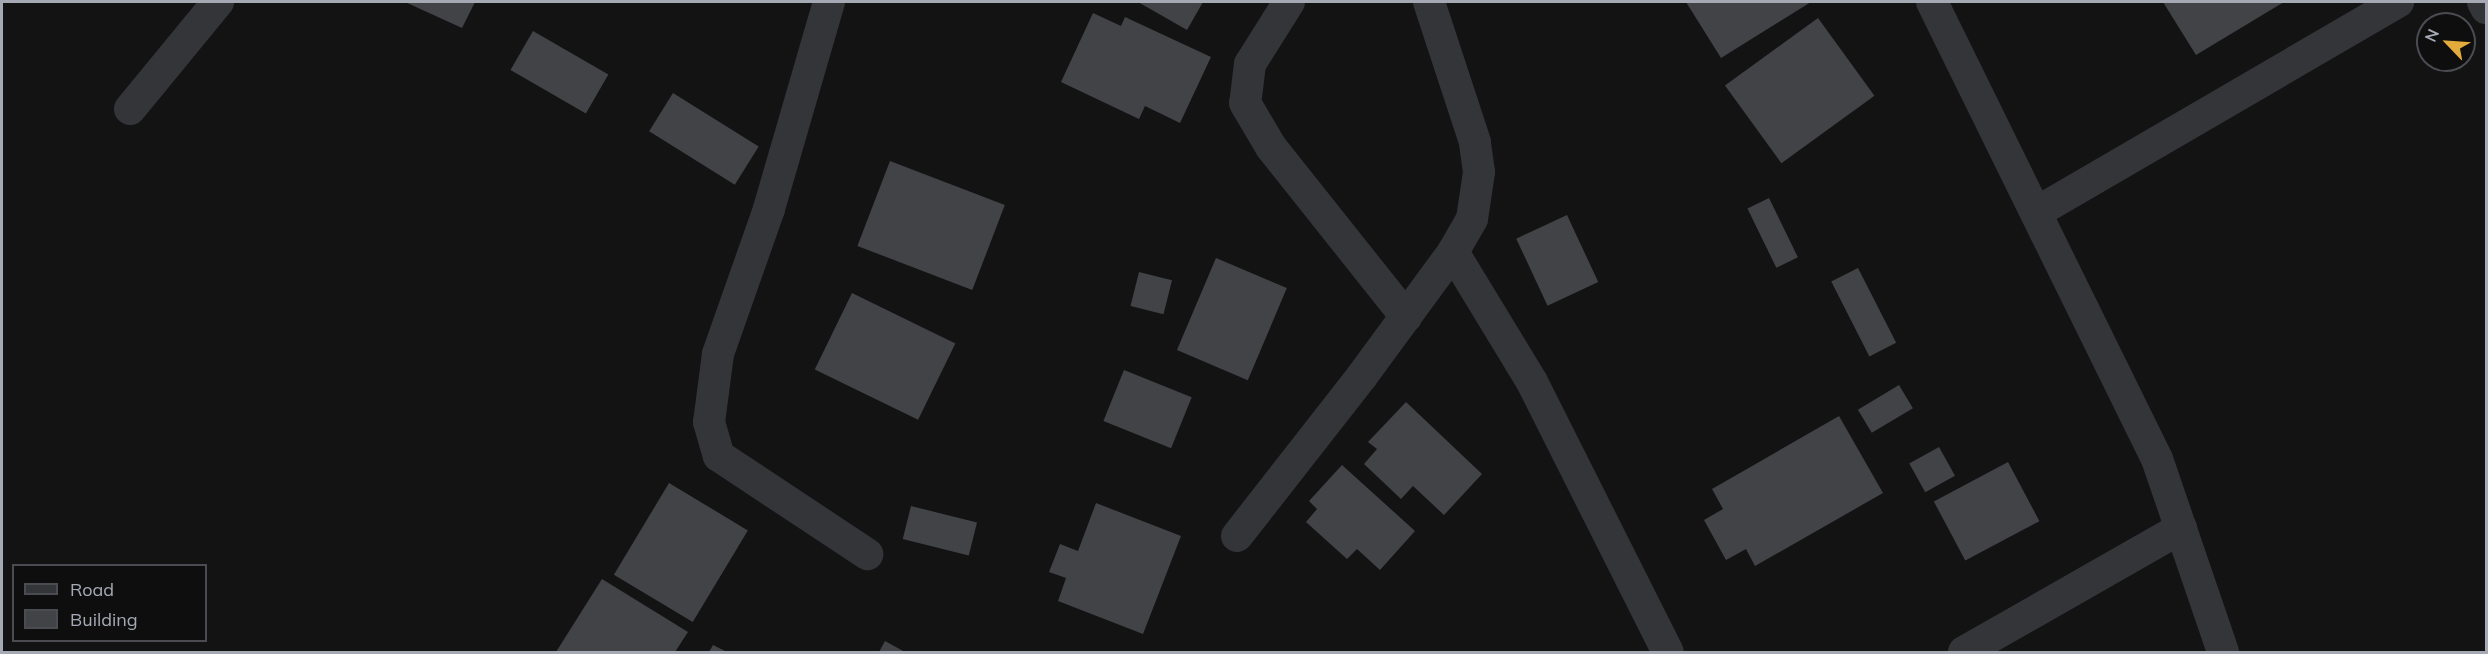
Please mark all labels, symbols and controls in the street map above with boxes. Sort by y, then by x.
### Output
north arrow [2416,12,2476,72]
text: N [2420,26,2443,45]
legend [12,564,207,642]
text: Road [70,578,114,601]
text: Building [70,608,138,631]

